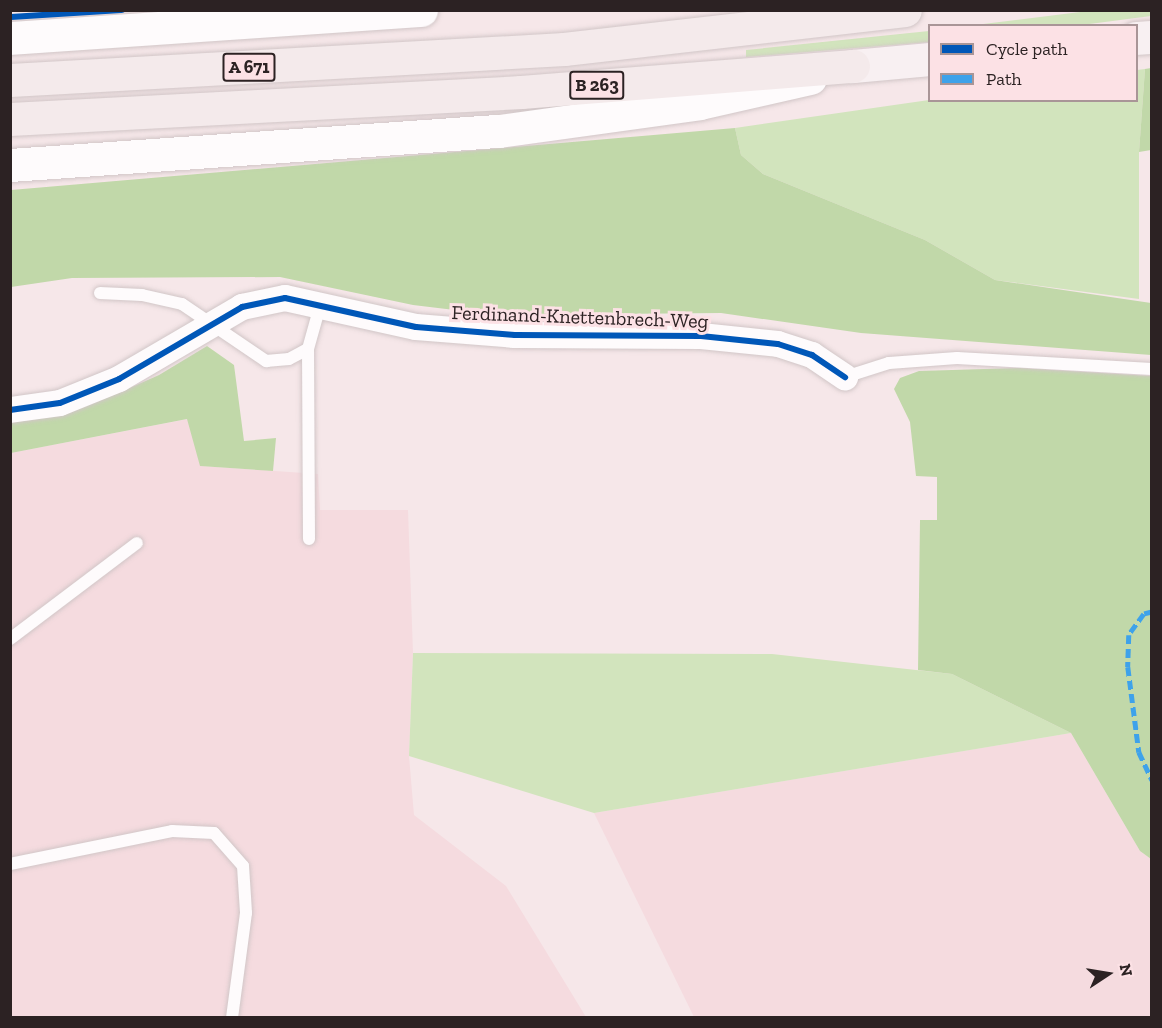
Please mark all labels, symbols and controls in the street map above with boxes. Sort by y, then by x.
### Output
legend [928,24,1138,102]
text: Cycle path [986,38,1068,60]
road number: A 671 [222,52,276,82]
text: Path [986,68,1022,90]
road number: B 263 [568,70,626,100]
street label: Ferdinand-Knettenbrech-Weg [451,301,709,333]
north arrow [1078,944,1138,1004]
text: N [1116,962,1137,978]

